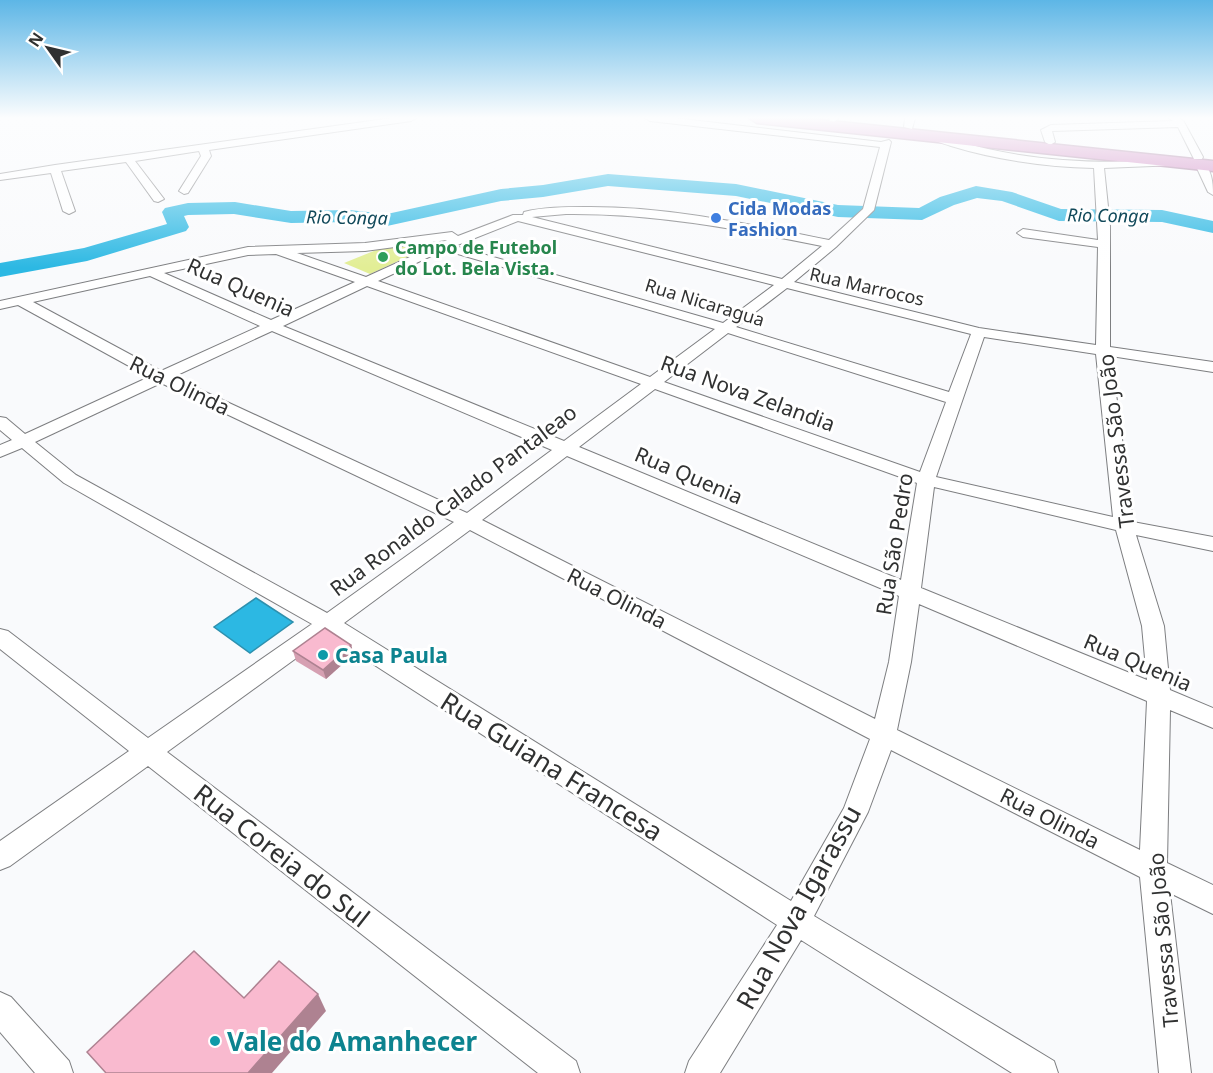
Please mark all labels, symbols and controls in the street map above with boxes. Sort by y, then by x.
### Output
north arrow [18,18,78,78]
text: N [23,28,48,51]
place label: Cida Modas Fashion [728,196,831,241]
water label: Rio Conga [1067,202,1149,228]
water label: Rio Conga [306,204,388,230]
marker: Cida Modas Fashion [709,211,723,225]
place label: Campo de Futebol do Lot. Bela Vista. [395,235,557,280]
marker: Campo de Futebol do Lot. Bela Vista. [376,250,390,264]
street label: Rua Quenia [183,251,299,323]
street label: Rua Marrocos [807,261,927,311]
street label: Rua Nicaragua [642,272,768,332]
street label: Rua Nova Zelandia [657,348,839,438]
street label: Rua Olinda [125,349,235,421]
street label: Travessa São João [1091,352,1141,530]
street label: Rua Ronaldo Calado Pantaleao [324,398,582,602]
street label: Rua Quenia [631,440,747,510]
street label: Rua São Pedro [869,471,919,617]
street label: Rua Olinda [562,561,672,635]
street label: Rua Quenia [1080,627,1196,697]
place label: Casa Paula [335,641,448,669]
marker: Casa Paula [316,648,330,662]
street label: Rua Guiana Francesa [434,683,670,849]
street label: Rua Coreia do Sul [187,775,377,935]
street label: Rua Olinda [995,781,1105,855]
street label: Rua Nova Igarassu [727,798,869,1016]
street label: Travessa São João [1141,852,1185,1028]
place label: Vale do Amanhecer [227,1023,478,1059]
marker: Vale do Amanhecer [208,1034,222,1048]

